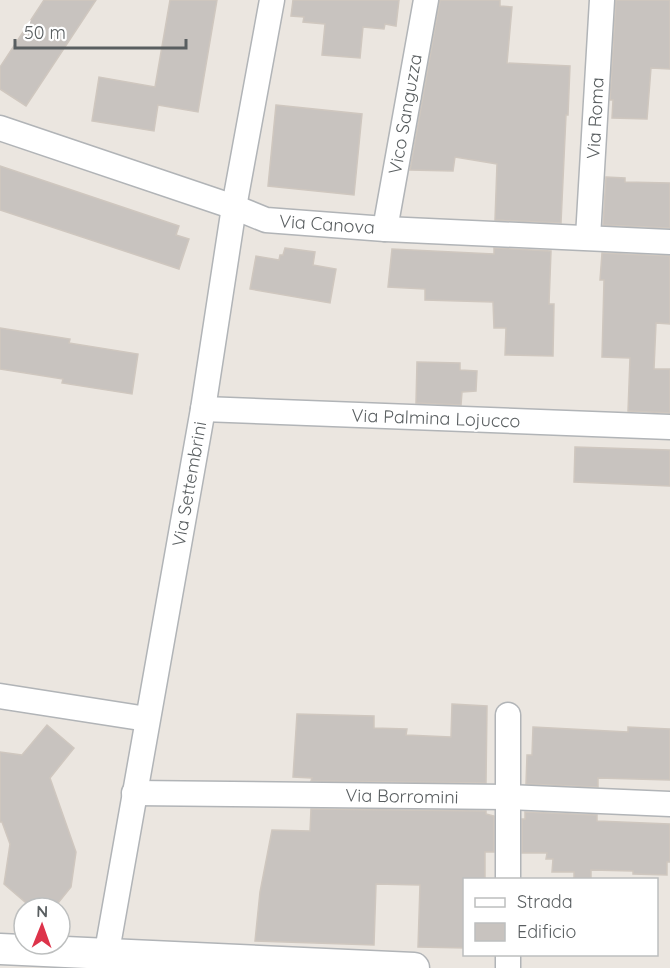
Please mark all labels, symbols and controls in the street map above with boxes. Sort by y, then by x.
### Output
scale bar [15,12,186,50]
text: 50 m [24,21,66,44]
street label: Vico Sanguzza [383,52,427,176]
street label: Via Roma [581,77,609,159]
street label: Via Canova [278,209,376,239]
street label: Via Palmina Lojucco [351,404,521,432]
street label: Via Settembrini [167,420,211,548]
street label: Via Borromini [345,784,459,808]
legend [463,878,658,956]
text: Strada [517,890,573,913]
north arrow [12,896,72,956]
text: N [36,901,48,921]
text: Edificio [517,920,576,943]

